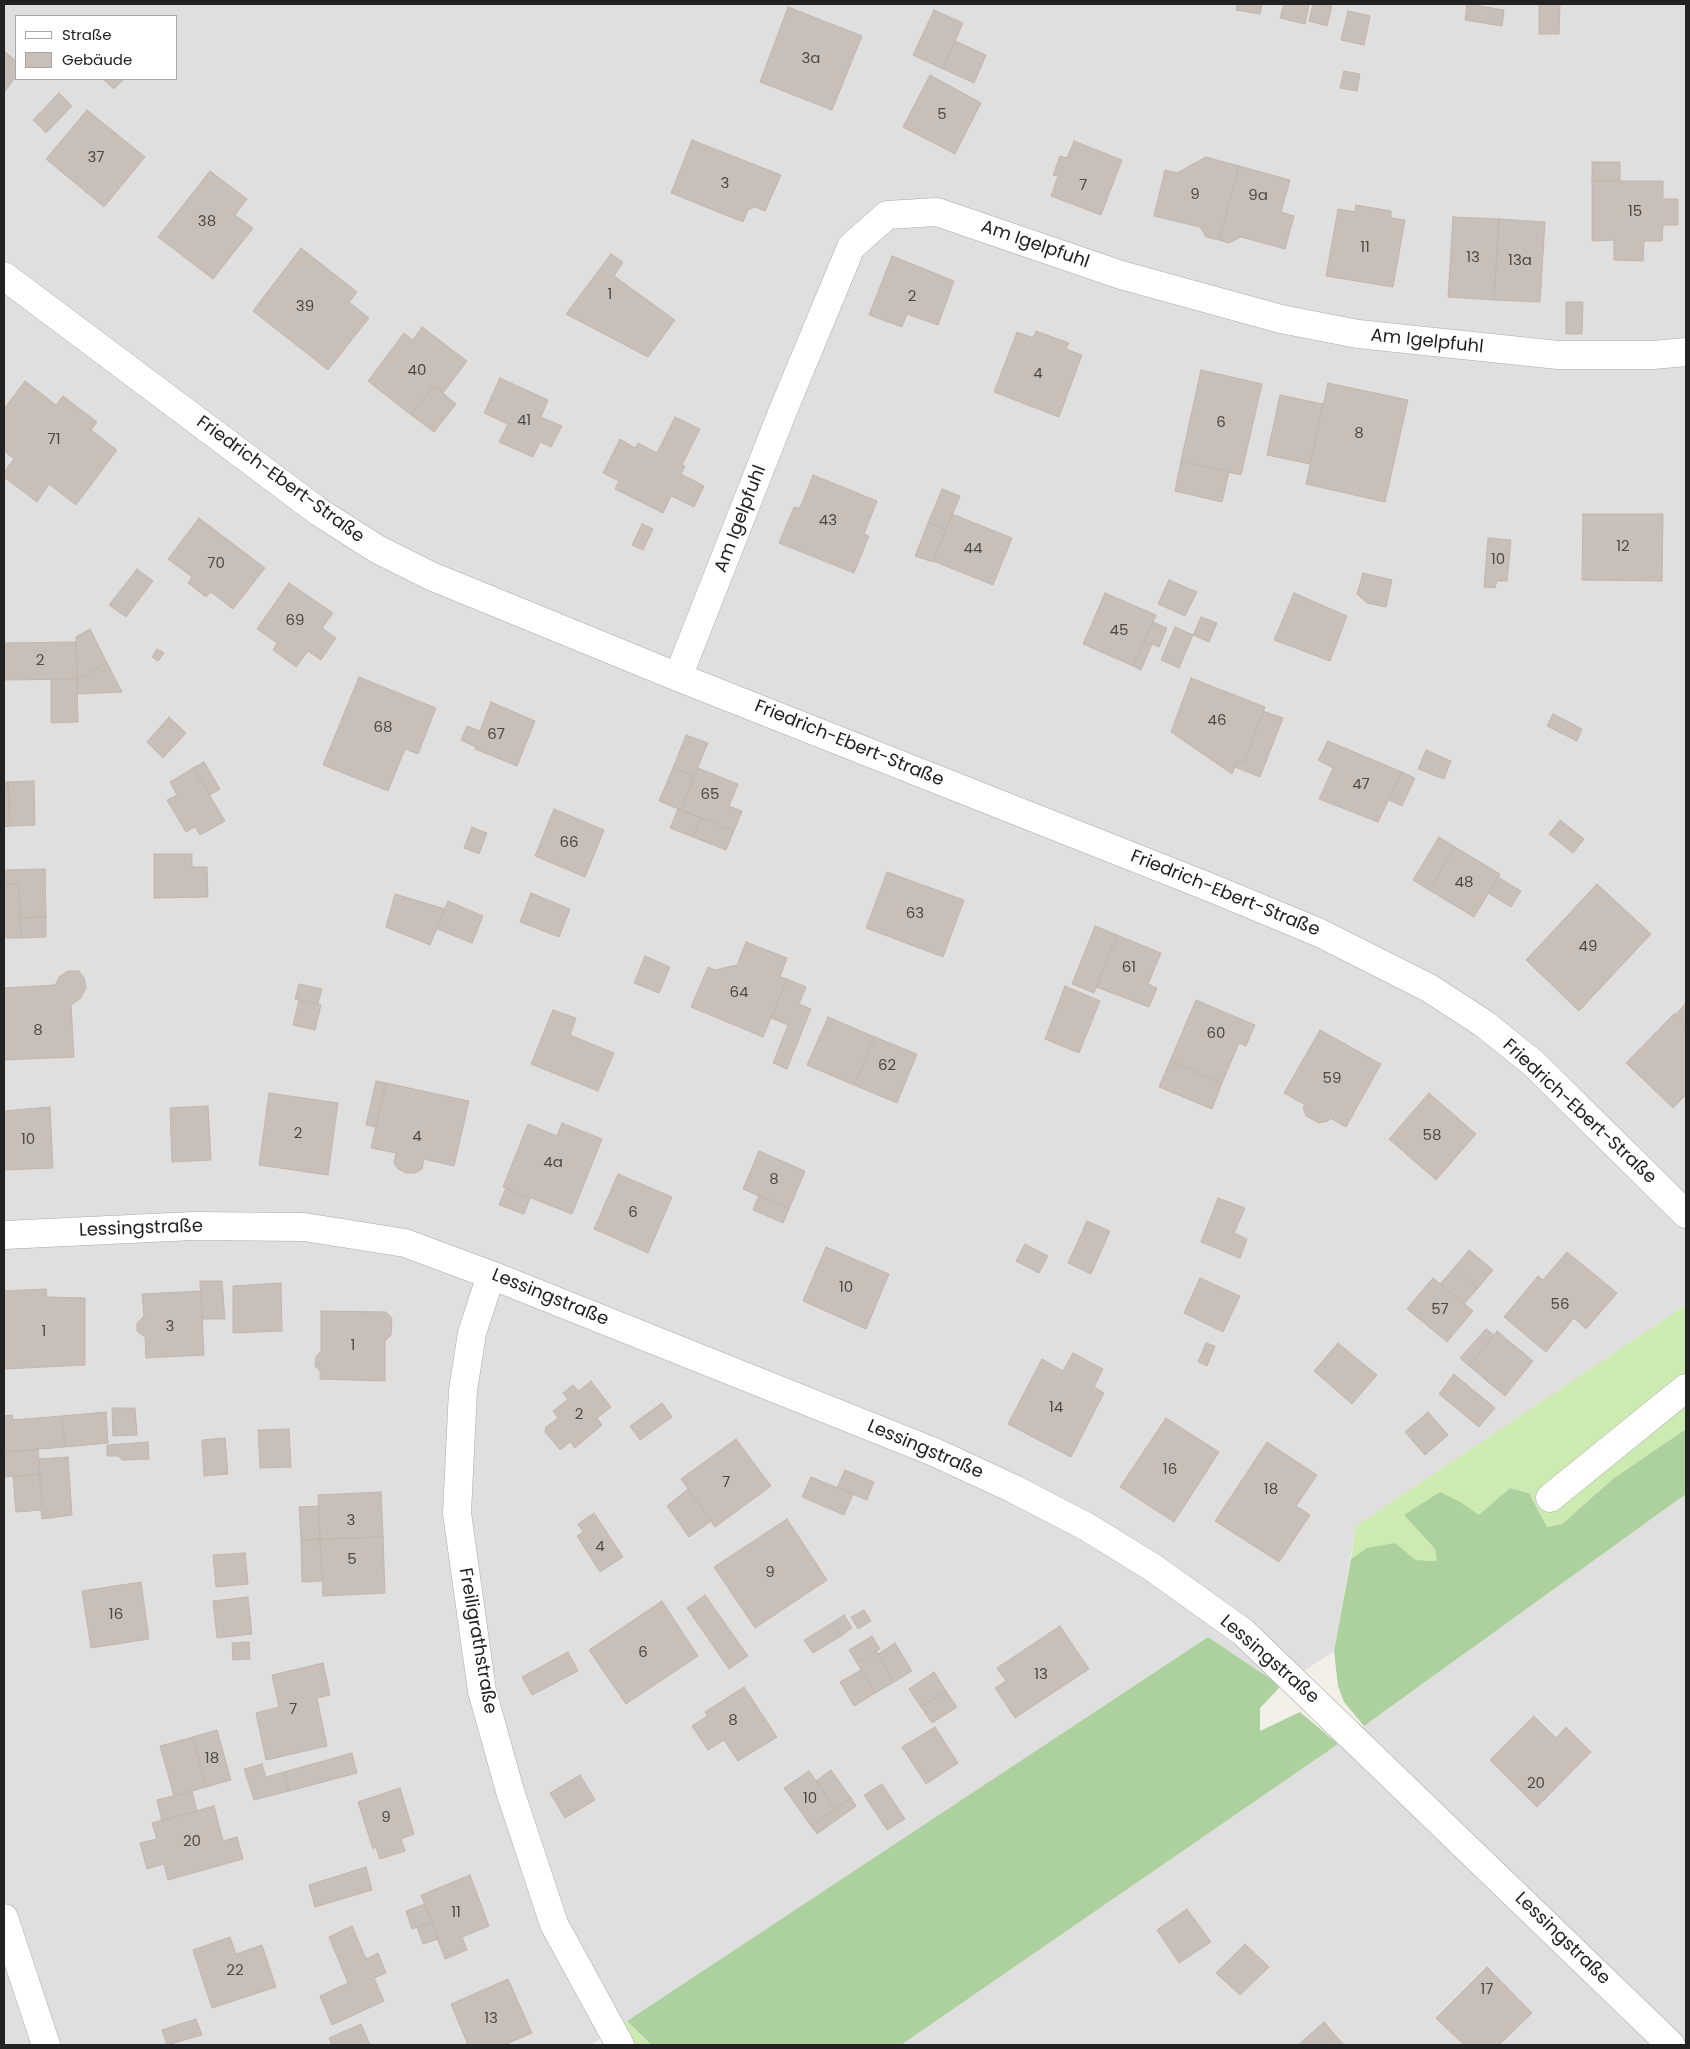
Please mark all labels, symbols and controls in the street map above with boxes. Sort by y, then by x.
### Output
legend [15,15,178,80]
text: Straße [62,24,112,45]
text: Gebäude [62,49,132,70]
house number: 3a [802,50,820,68]
house number: 5 [937,106,947,124]
house number: 37 [87,149,105,167]
house number: 3 [721,175,729,193]
house number: 7 [1079,177,1087,195]
house number: 9 [1190,186,1200,204]
house number: 9a [1248,187,1268,205]
house number: 15 [1628,203,1642,221]
house number: 38 [198,213,216,231]
street label: Am Igelpfuhl [978,216,1092,274]
house number: 11 [1360,239,1370,257]
house number: 13 [1466,249,1480,267]
house number: 13a [1508,252,1532,270]
house number: 1 [608,286,612,304]
house number: 2 [908,288,916,306]
house number: 39 [296,298,314,316]
street label: Am Igelpfuhl [1370,325,1484,359]
house number: 40 [408,362,426,380]
house number: 4 [1033,365,1043,383]
street label: Friedrich-Ebert-Straße [192,412,368,548]
house number: 41 [517,412,531,430]
house number: 6 [1216,414,1226,432]
house number: 8 [1354,425,1364,443]
house number: 71 [48,431,60,449]
street label: Am Igelpfuhl [711,462,771,576]
house number: 43 [819,512,837,530]
house number: 12 [1616,538,1630,556]
house number: 44 [964,540,982,558]
house number: 10 [1491,551,1505,569]
house number: 70 [207,555,225,573]
house number: 69 [286,612,304,630]
house number: 45 [1110,622,1128,640]
house number: 2 [36,652,44,670]
street label: Friedrich-Ebert-Straße [751,696,947,792]
house number: 46 [1208,712,1226,730]
house number: 68 [374,719,392,737]
house number: 67 [487,726,505,744]
house number: 47 [1352,776,1370,794]
house number: 65 [701,786,719,804]
house number: 66 [559,834,579,852]
street label: Friedrich-Ebert-Straße [1127,846,1323,942]
house number: 48 [1455,874,1473,892]
house number: 63 [906,905,924,923]
house number: 49 [1579,938,1597,956]
house number: 61 [1122,959,1136,977]
house number: 64 [730,984,748,1002]
house number: 8 [33,1022,43,1040]
house number: 60 [1207,1025,1225,1043]
street label: Friedrich-Ebert-Straße [1498,1035,1660,1189]
house number: 62 [878,1057,896,1075]
house number: 59 [1323,1070,1341,1088]
house number: 2 [294,1125,302,1143]
house number: 58 [1423,1127,1441,1145]
house number: 4 [412,1128,422,1146]
house number: 10 [21,1131,35,1149]
house number: 4a [543,1154,563,1172]
house number: 8 [769,1171,779,1189]
house number: 6 [628,1204,638,1222]
street label: Lessingstraße [79,1216,203,1242]
street label: Lessingstraße [488,1265,612,1331]
house number: 10 [839,1279,853,1297]
house number: 56 [1551,1296,1569,1314]
house number: 57 [1431,1301,1449,1319]
house number: 3 [166,1318,174,1336]
house number: 1 [42,1323,46,1341]
house number: 1 [351,1337,355,1355]
house number: 14 [1049,1399,1063,1417]
house number: 2 [575,1406,583,1424]
street label: Lessingstraße [864,1416,986,1484]
house number: 16 [1163,1461,1177,1479]
house number: 7 [722,1474,730,1492]
house number: 18 [1264,1481,1278,1499]
house number: 3 [347,1512,355,1530]
house number: 4 [595,1538,605,1556]
house number: 5 [347,1551,357,1569]
house number: 9 [765,1564,775,1582]
street label: Freiligrathstraße [454,1566,500,1716]
house number: 16 [109,1606,123,1624]
street label: Lessingstraße [1215,1611,1323,1709]
house number: 6 [638,1644,648,1662]
house number: 13 [1034,1666,1048,1684]
house number: 7 [289,1701,297,1719]
house number: 8 [728,1712,738,1730]
house number: 18 [205,1750,219,1768]
house number: 20 [1527,1775,1545,1793]
house number: 10 [803,1790,817,1808]
house number: 9 [381,1809,391,1827]
house number: 20 [183,1833,201,1851]
street label: Lessingstraße [1510,1888,1614,1990]
house number: 11 [451,1904,461,1922]
house number: 22 [226,1962,244,1980]
house number: 17 [1481,1981,1493,1999]
house number: 13 [484,2010,498,2028]

